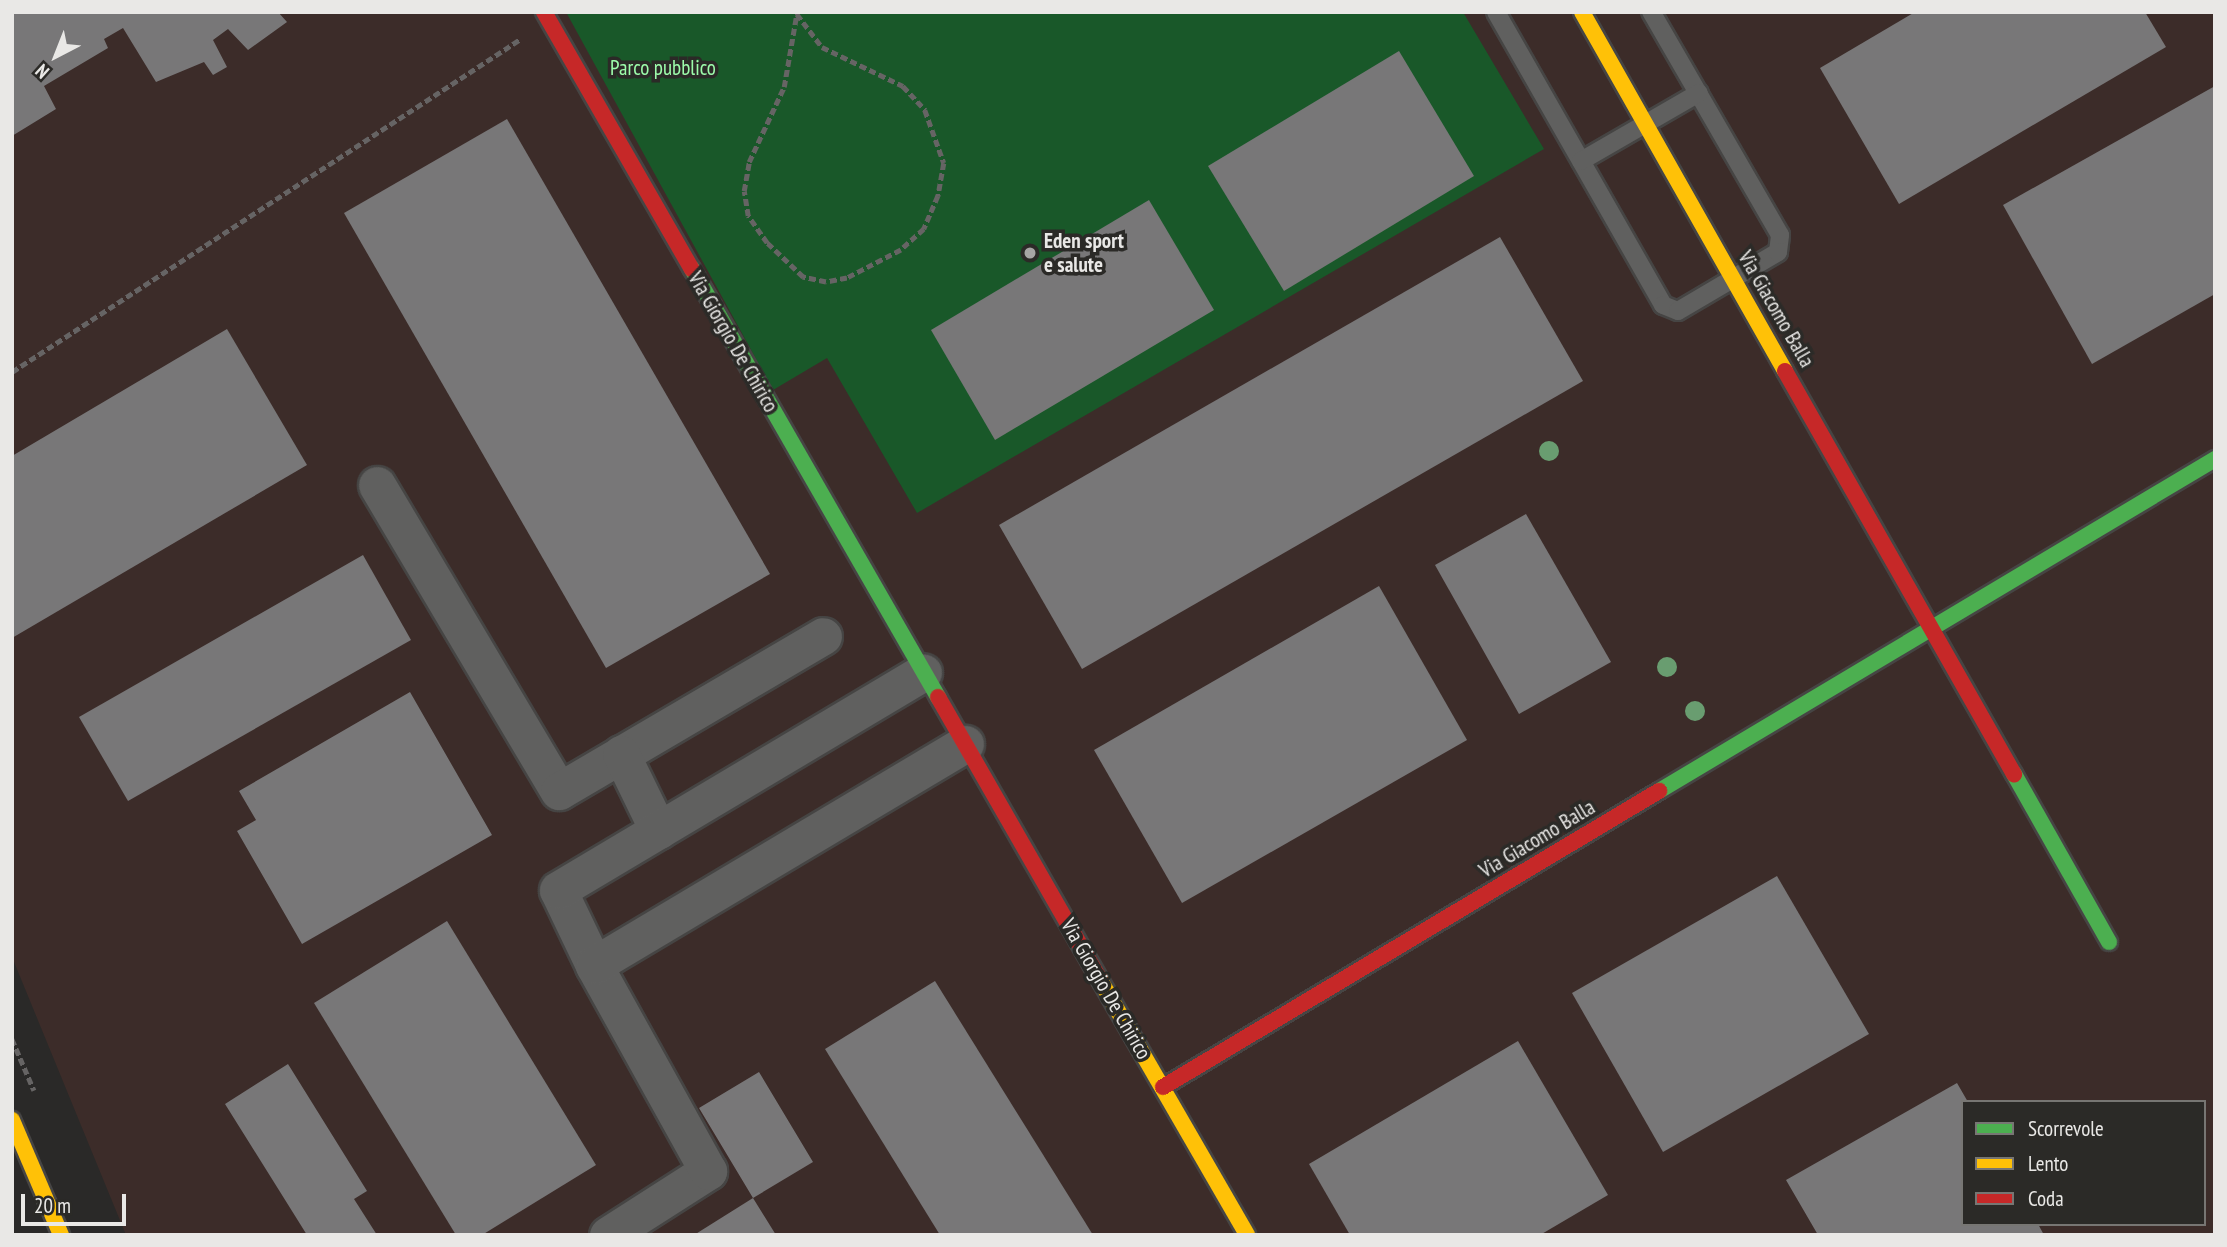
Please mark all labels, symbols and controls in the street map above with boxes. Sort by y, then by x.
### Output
north arrow [21,21,91,91]
park label: Parco pubblico [610,55,716,81]
text: N [30,59,54,84]
place label: Eden sport e salute [1044,228,1124,278]
marker: Eden sport e salute [1022,245,1038,261]
street label: Via Giacomo Balla [1733,246,1819,372]
street label: Via Giorgio De Chirico [683,267,783,417]
street label: Via Giacomo Balla [1475,795,1599,883]
street label: Via Giorgio De Chirico [1056,914,1156,1064]
legend [1961,1100,2206,1226]
text: Scorrevole [2028,1115,2104,1142]
text: Lento [2028,1150,2068,1177]
scale bar [24,1180,130,1224]
text: Coda [2028,1185,2064,1212]
text: 20 m [34,1192,71,1219]

